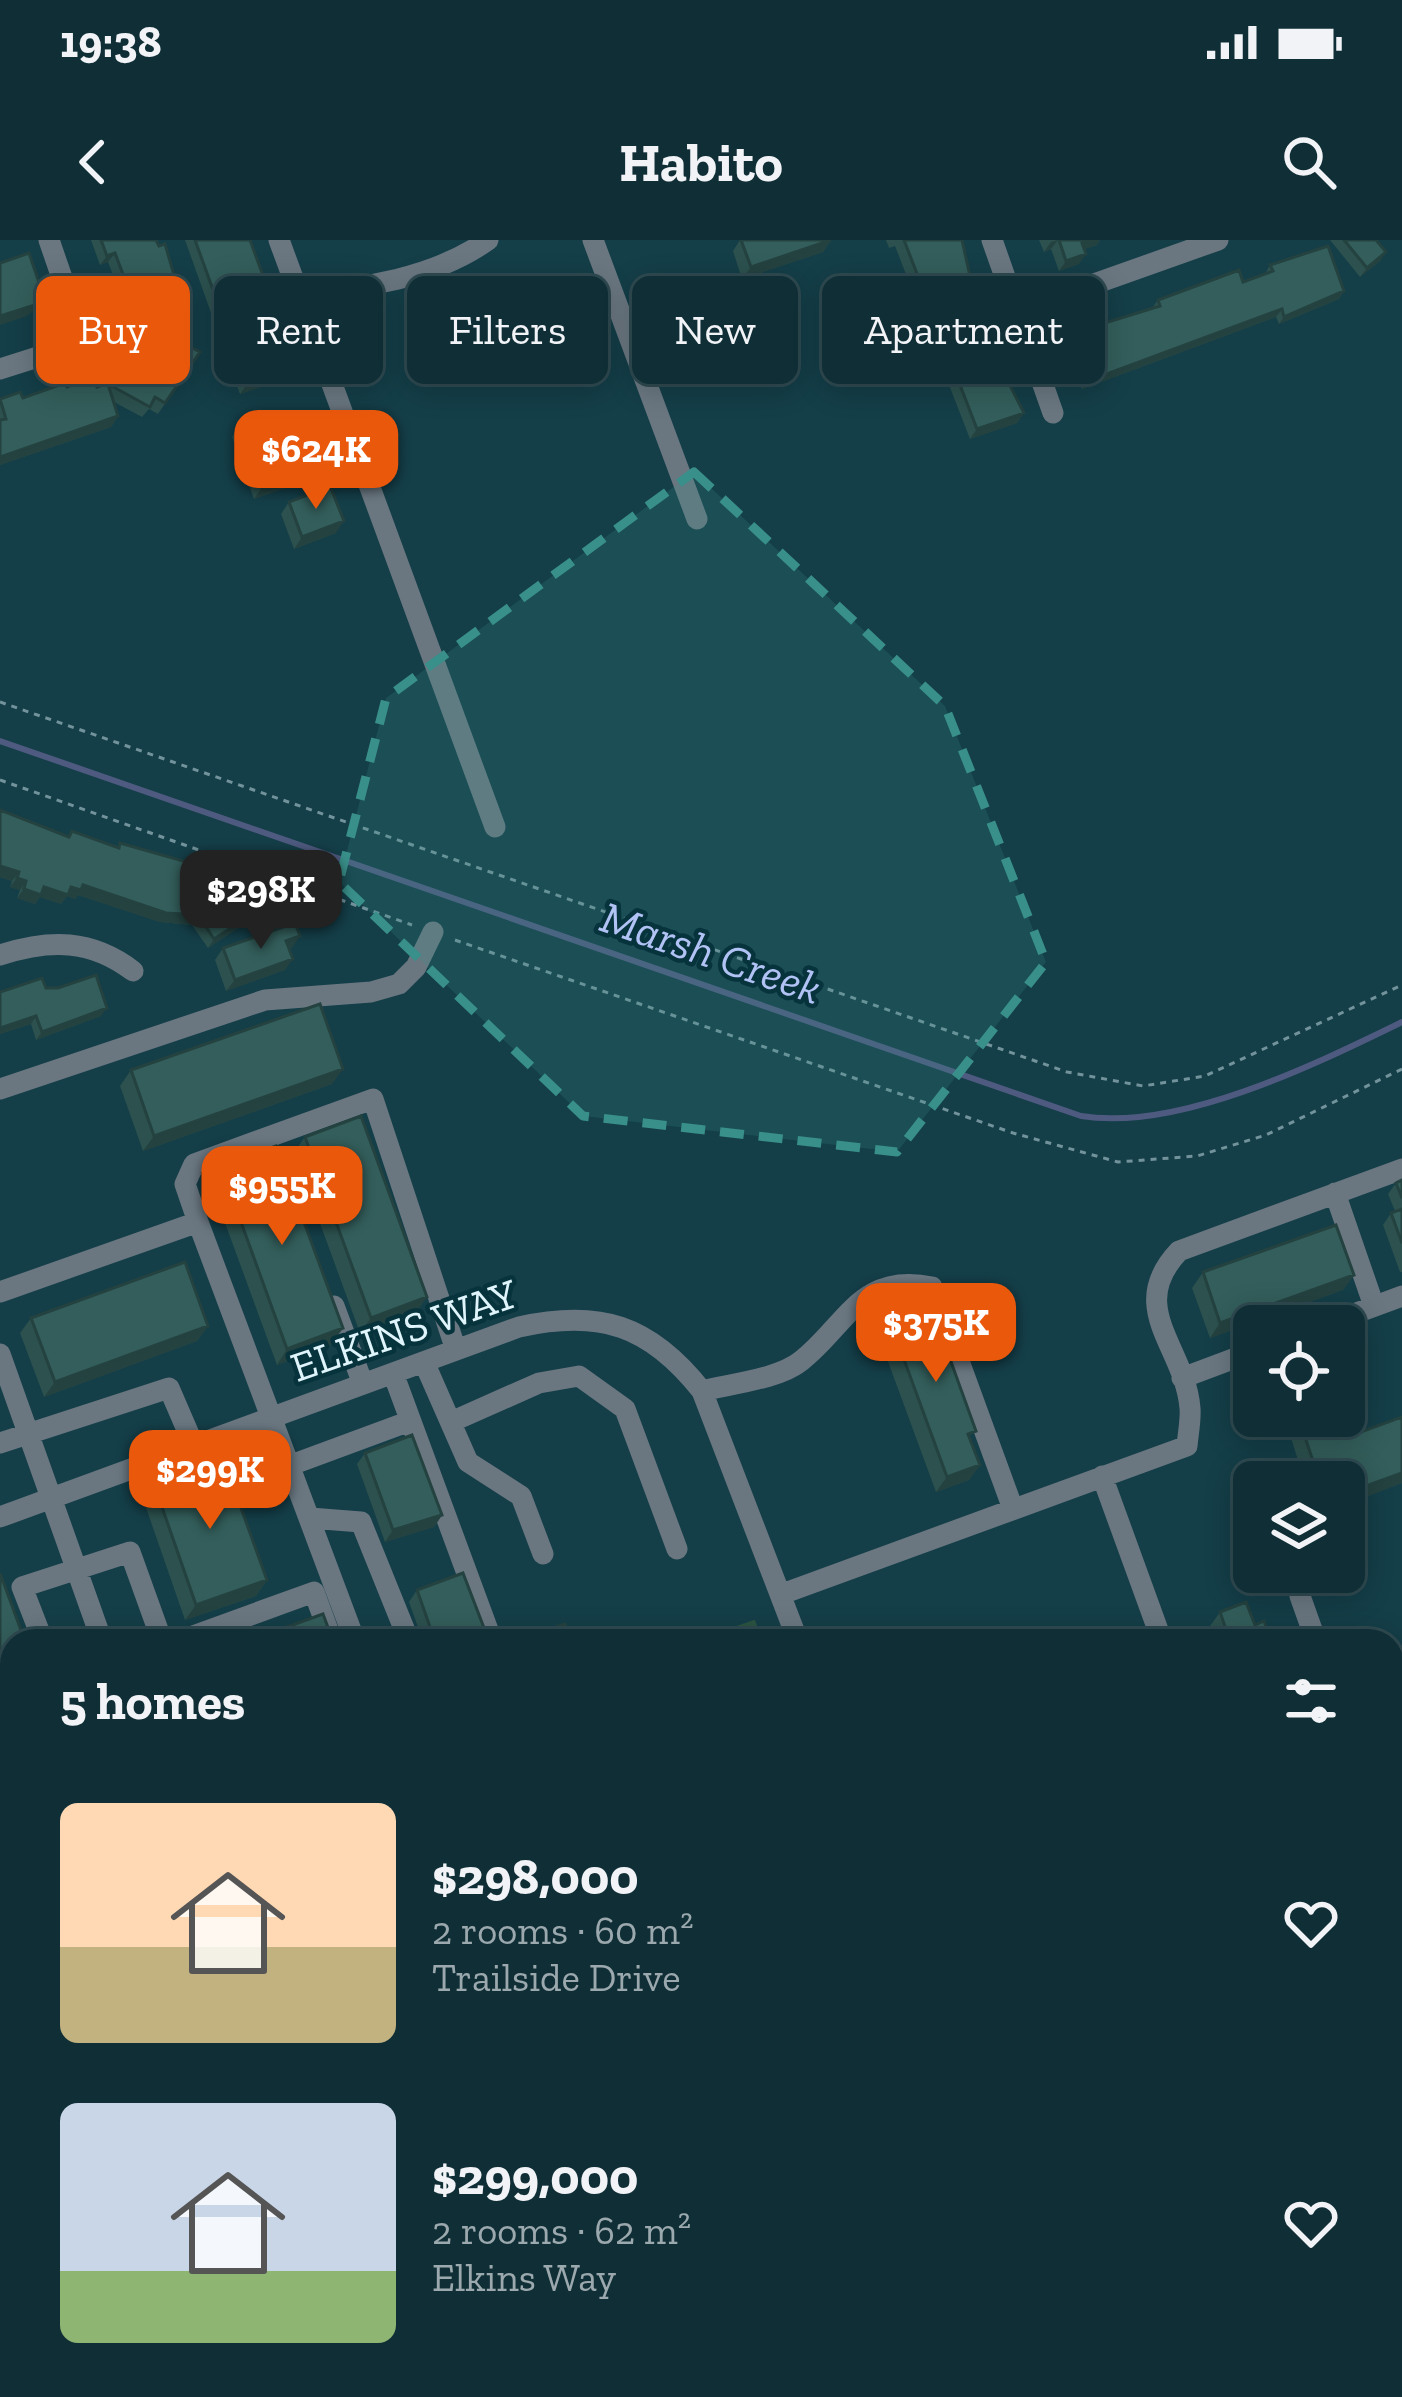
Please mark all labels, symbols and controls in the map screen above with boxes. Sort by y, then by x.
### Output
text: 19:38 [60,15,162,69]
icon: back [60,129,126,195]
icon: search [1276,129,1342,195]
text: Habito [619,130,783,195]
chip: Buy [36,276,190,384]
chip: Rent [214,276,383,384]
chip: Filters [407,276,608,384]
chip: New [632,276,798,384]
chip: Apartment [822,276,1105,384]
pin: $624K [232,410,400,512]
text: $624K [261,425,371,472]
pin: $298K [177,850,345,952]
text: $298K [207,865,315,912]
water label: Marsh Creek [594,890,828,1016]
pin: $955K [198,1146,366,1248]
text: $955K [228,1161,336,1208]
street label: ELKINS WAY [284,1267,524,1393]
pin: $375K [852,1283,1020,1385]
text: $375K [883,1298,989,1345]
map controls [1233,1305,1365,1593]
button: locate [1233,1305,1365,1437]
pin: $299K [126,1430,294,1532]
text: $299K [156,1445,264,1492]
button: layers [1233,1461,1365,1593]
icon: filters [1278,1668,1344,1734]
text: 5 homes [60,1671,245,1732]
text: $298,000 [432,1846,639,1907]
icon: home [156,1851,300,1995]
icon: heart [1278,1890,1344,1956]
text: 2 rooms · 60 m² [432,1907,694,1954]
text: Trailside Drive [432,1954,681,2001]
text: $299,000 [432,2146,638,2207]
icon: home [156,2151,300,2295]
icon: heart [1278,2190,1344,2256]
text: 2 rooms · 62 m² [432,2207,691,2254]
text: Elkins Way [432,2254,616,2301]

